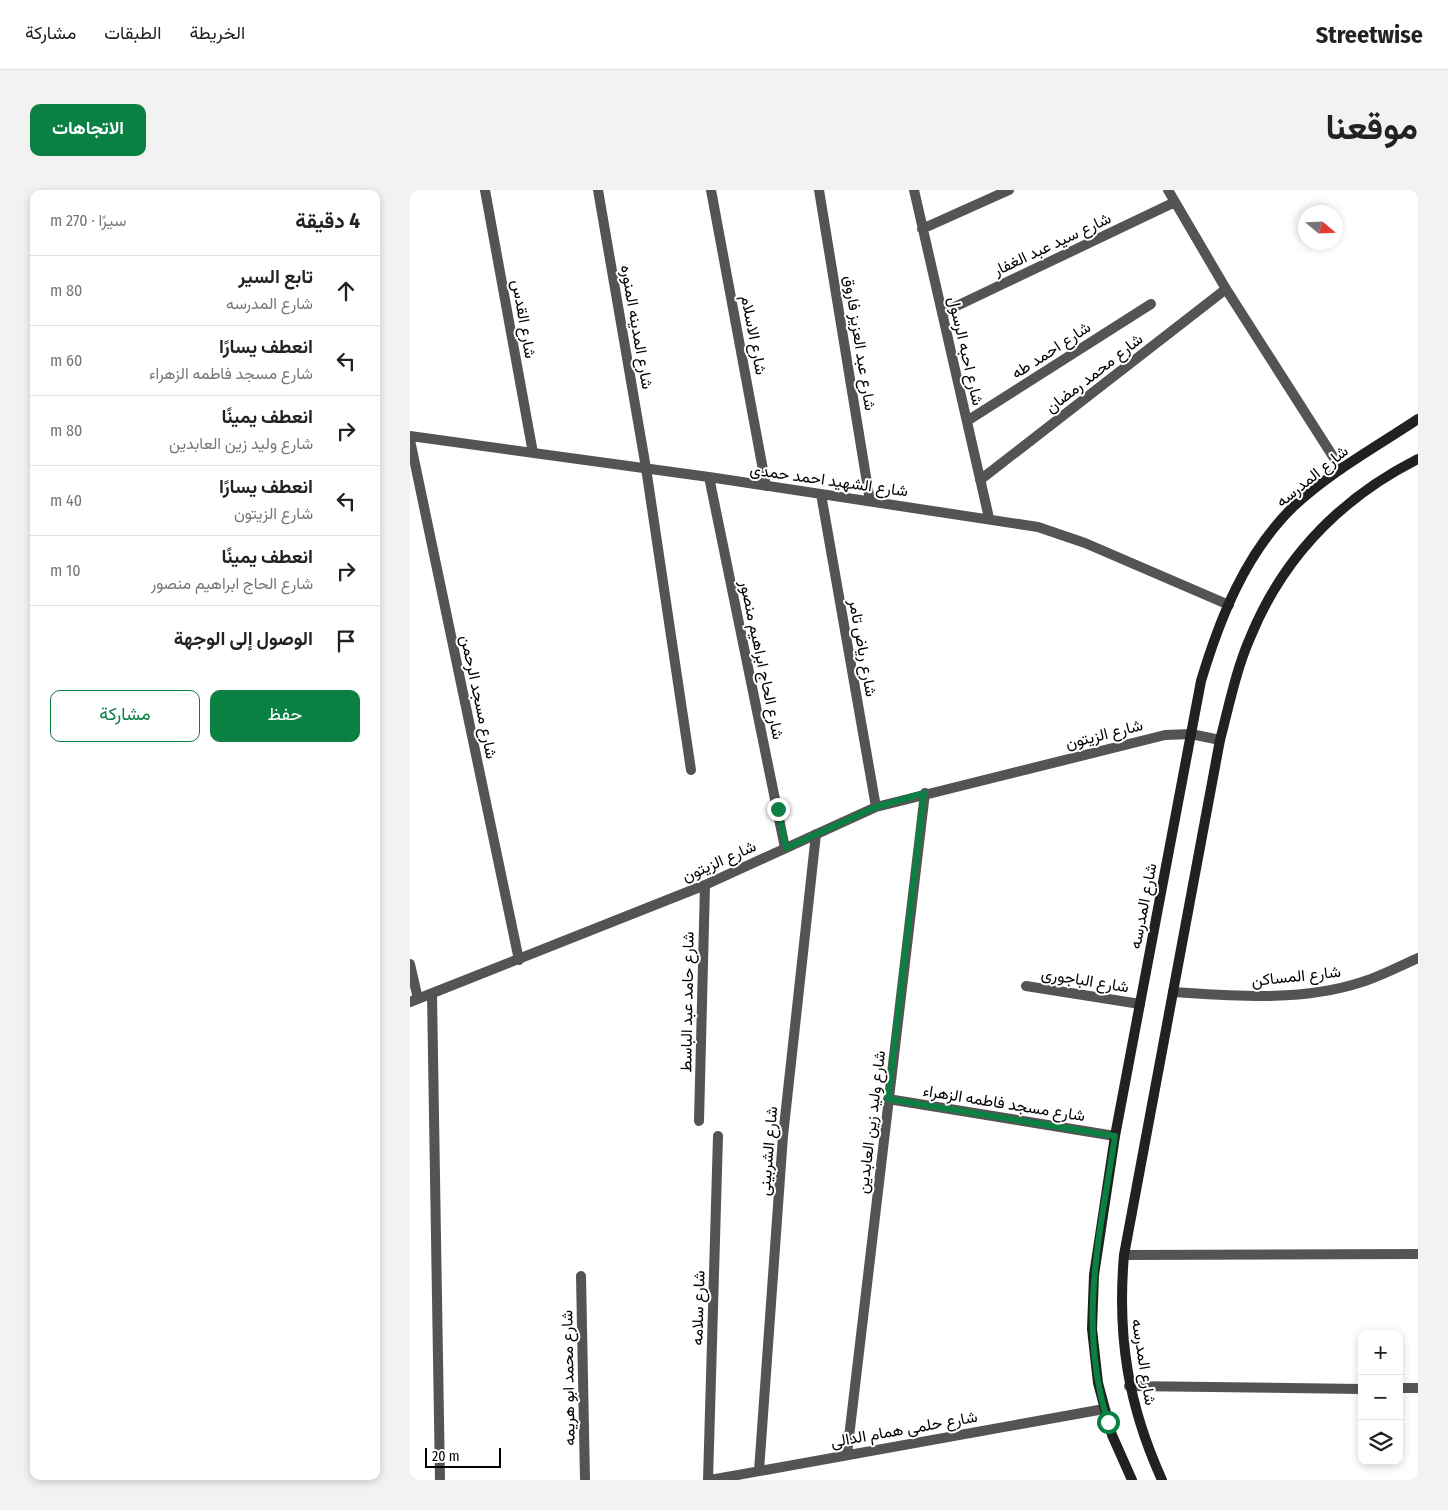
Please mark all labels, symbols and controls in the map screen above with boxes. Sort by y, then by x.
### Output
text: Streetwise [1316,21,1423,49]
text: مشاركة [25,22,76,44]
text: الطبقات [104,22,161,44]
text: الخريطة [189,22,245,44]
button: الاتجاهات [30,104,146,156]
text: موقعنا [1325,106,1418,148]
north arrow [1298,205,1343,250]
text: 4 دقيقة [295,208,360,234]
street label: شارع سيد عبد الغفار [989,208,1115,282]
text: سيرًا · 270 m [50,211,126,230]
street label: شارع المدينه المنوره [615,263,657,391]
text: تابع السير [238,265,313,288]
street label: شارع عبد العزيز فاروق [838,274,880,412]
icon: ahead [332,277,360,305]
street label: شارع القدس [506,278,540,360]
text: 80 m [50,281,82,300]
text: شارع المدرسه [226,294,313,313]
street label: شارع الاسلام [735,294,771,377]
street label: شارع احبه الرسول [942,295,988,408]
street label: شارع احمد طه [1008,317,1095,384]
street label: شارع محمد رمضان [1042,329,1148,418]
text: انعطف يسارًا [219,335,313,358]
icon: left [332,347,360,375]
text: 60 m [50,351,82,370]
text: شارع مسجد فاطمه الزهراء [149,364,313,383]
text: انعطف يمينًا [221,405,313,428]
icon: right [332,417,360,445]
text: 80 m [50,421,82,440]
text: شارع وليد زين العابدين [169,434,313,453]
street label: شارع المدرسه [1272,441,1353,512]
street label: شارع الشهيد احمد حمدى [748,460,909,502]
text: انعطف يسارًا [219,475,313,498]
icon: left [332,487,360,515]
text: 40 m [50,491,82,510]
text: شارع الزيتون [234,504,313,523]
text: انعطف يمينًا [221,545,313,568]
icon: right [332,557,360,585]
text: 10 m [50,561,81,580]
text: شارع الحاج ابراهيم منصور [151,574,313,593]
street label: شارع الحاج ابراهيم منصور [734,578,788,742]
street label: شارع رياض تامر [843,597,881,699]
text: الوصول إلى الوجهة [174,627,313,650]
icon: arrive [332,627,360,655]
street label: شارع مسجد الرحمن [455,633,501,761]
button: مشاركة [50,690,200,742]
button: حفظ [210,690,360,742]
street label: شارع الزيتون [1063,715,1145,755]
route end [767,798,790,821]
street label: شارع الزيتون [679,836,760,888]
street label: شارع المدرسه [1125,861,1163,951]
street label: شارع حامد عبد الباسط [676,931,700,1073]
street label: شارع المساكن [1250,962,1342,992]
street label: شارع الباجورى [1039,964,1130,998]
street label: شارع وليد زين العابدين [853,1049,891,1195]
street label: شارع مسجد فاطمه الزهراء [921,1081,1086,1127]
street label: شارع الشربينى [755,1105,783,1197]
street label: شارع سلامه [687,1270,711,1346]
street label: شارع محمد ابو هريمه [557,1310,581,1446]
street label: شارع المدرسه [1126,1318,1160,1407]
map controls [1358,1330,1403,1465]
button: + [1358,1330,1403,1375]
button: − [1358,1375,1403,1420]
street label: شارع حلمى همام الدالى [829,1407,979,1453]
route start [1097,1411,1120,1434]
button: layers [1358,1420,1403,1465]
scale bar [425,1445,501,1468]
text: 20 m [432,1448,460,1465]

